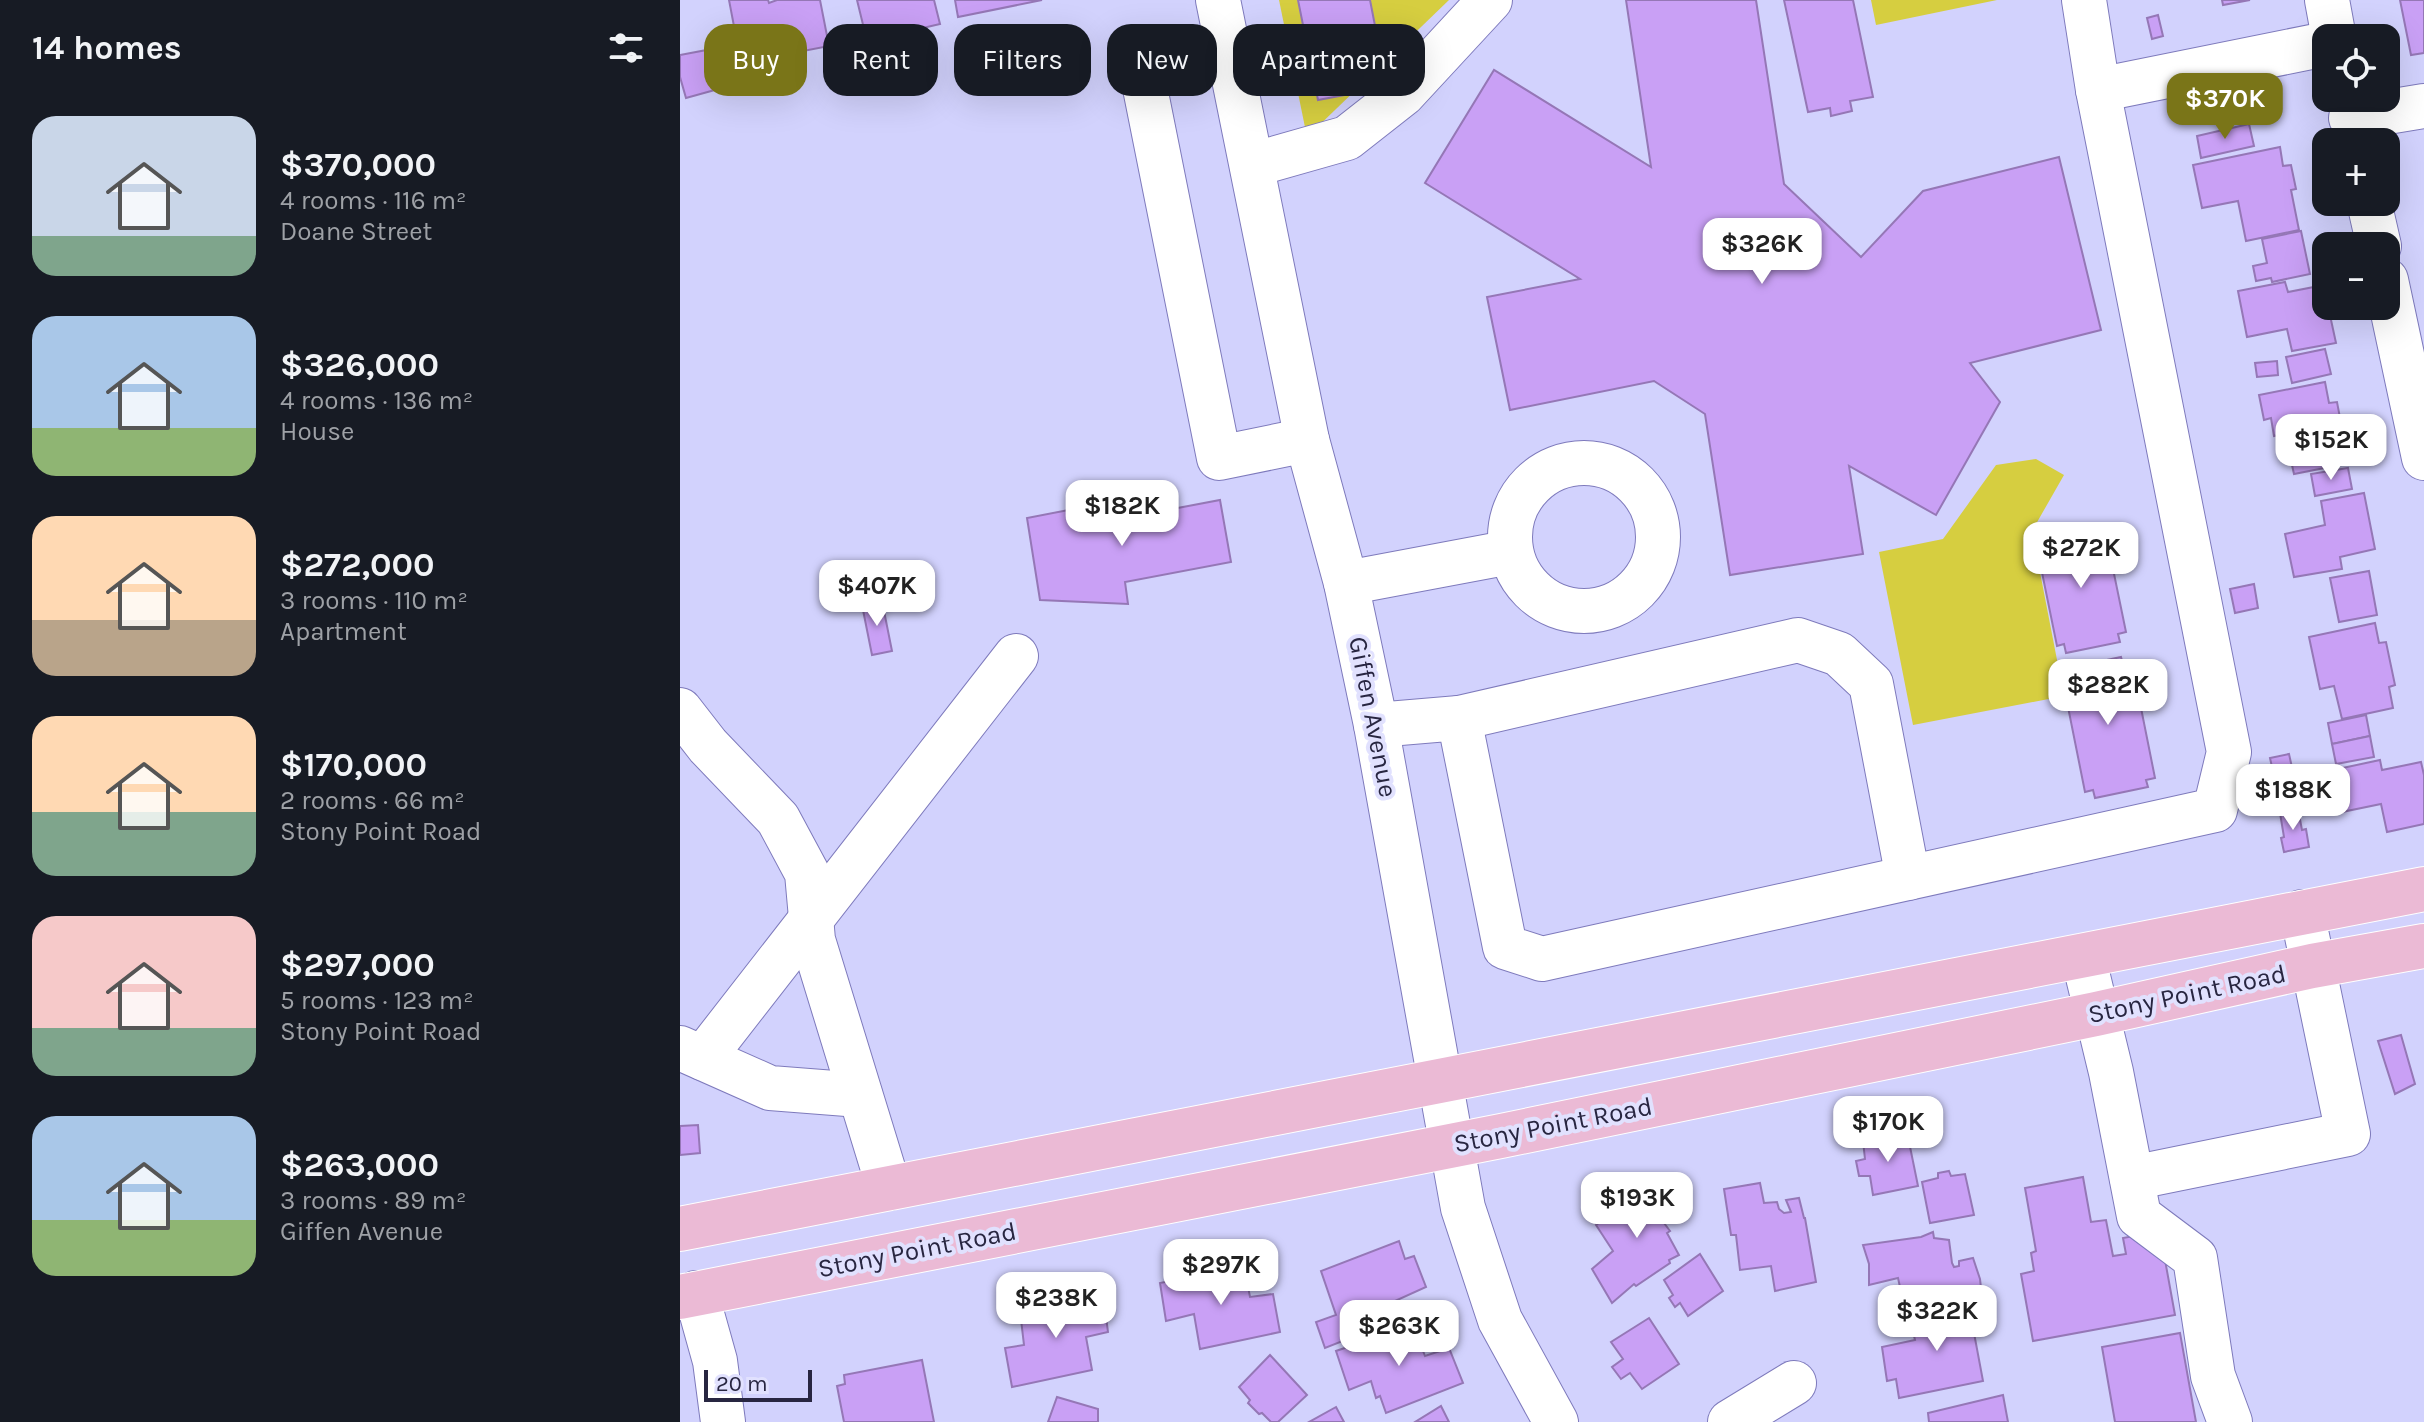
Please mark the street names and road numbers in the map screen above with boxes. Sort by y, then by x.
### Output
street label: Giffen Avenue [1342,634,1404,800]
street label: Stony Point Road [2085,958,2289,1030]
street label: Stony Point Road [1451,1091,1655,1159]
street label: Stony Point Road [815,1216,1019,1284]

